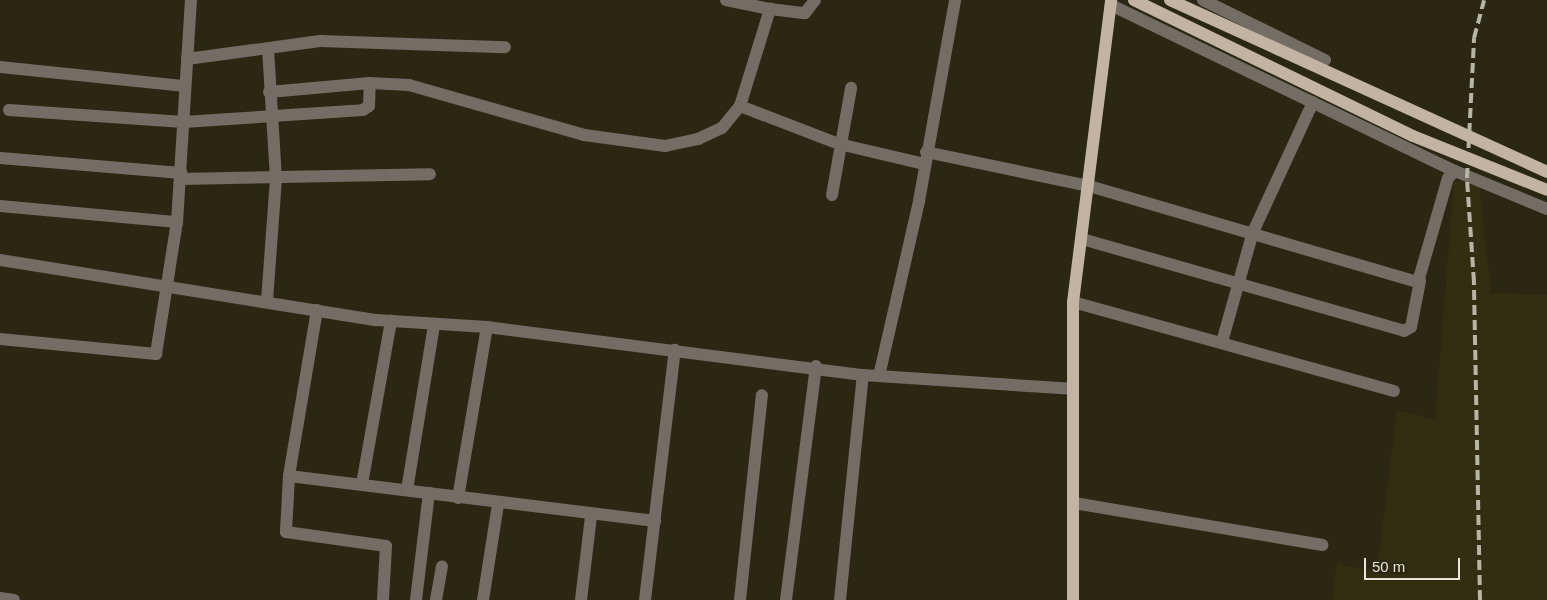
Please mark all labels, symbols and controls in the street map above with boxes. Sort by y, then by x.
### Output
scale bar [1367,548,1463,580]
text: 50 m [1372,558,1405,575]

